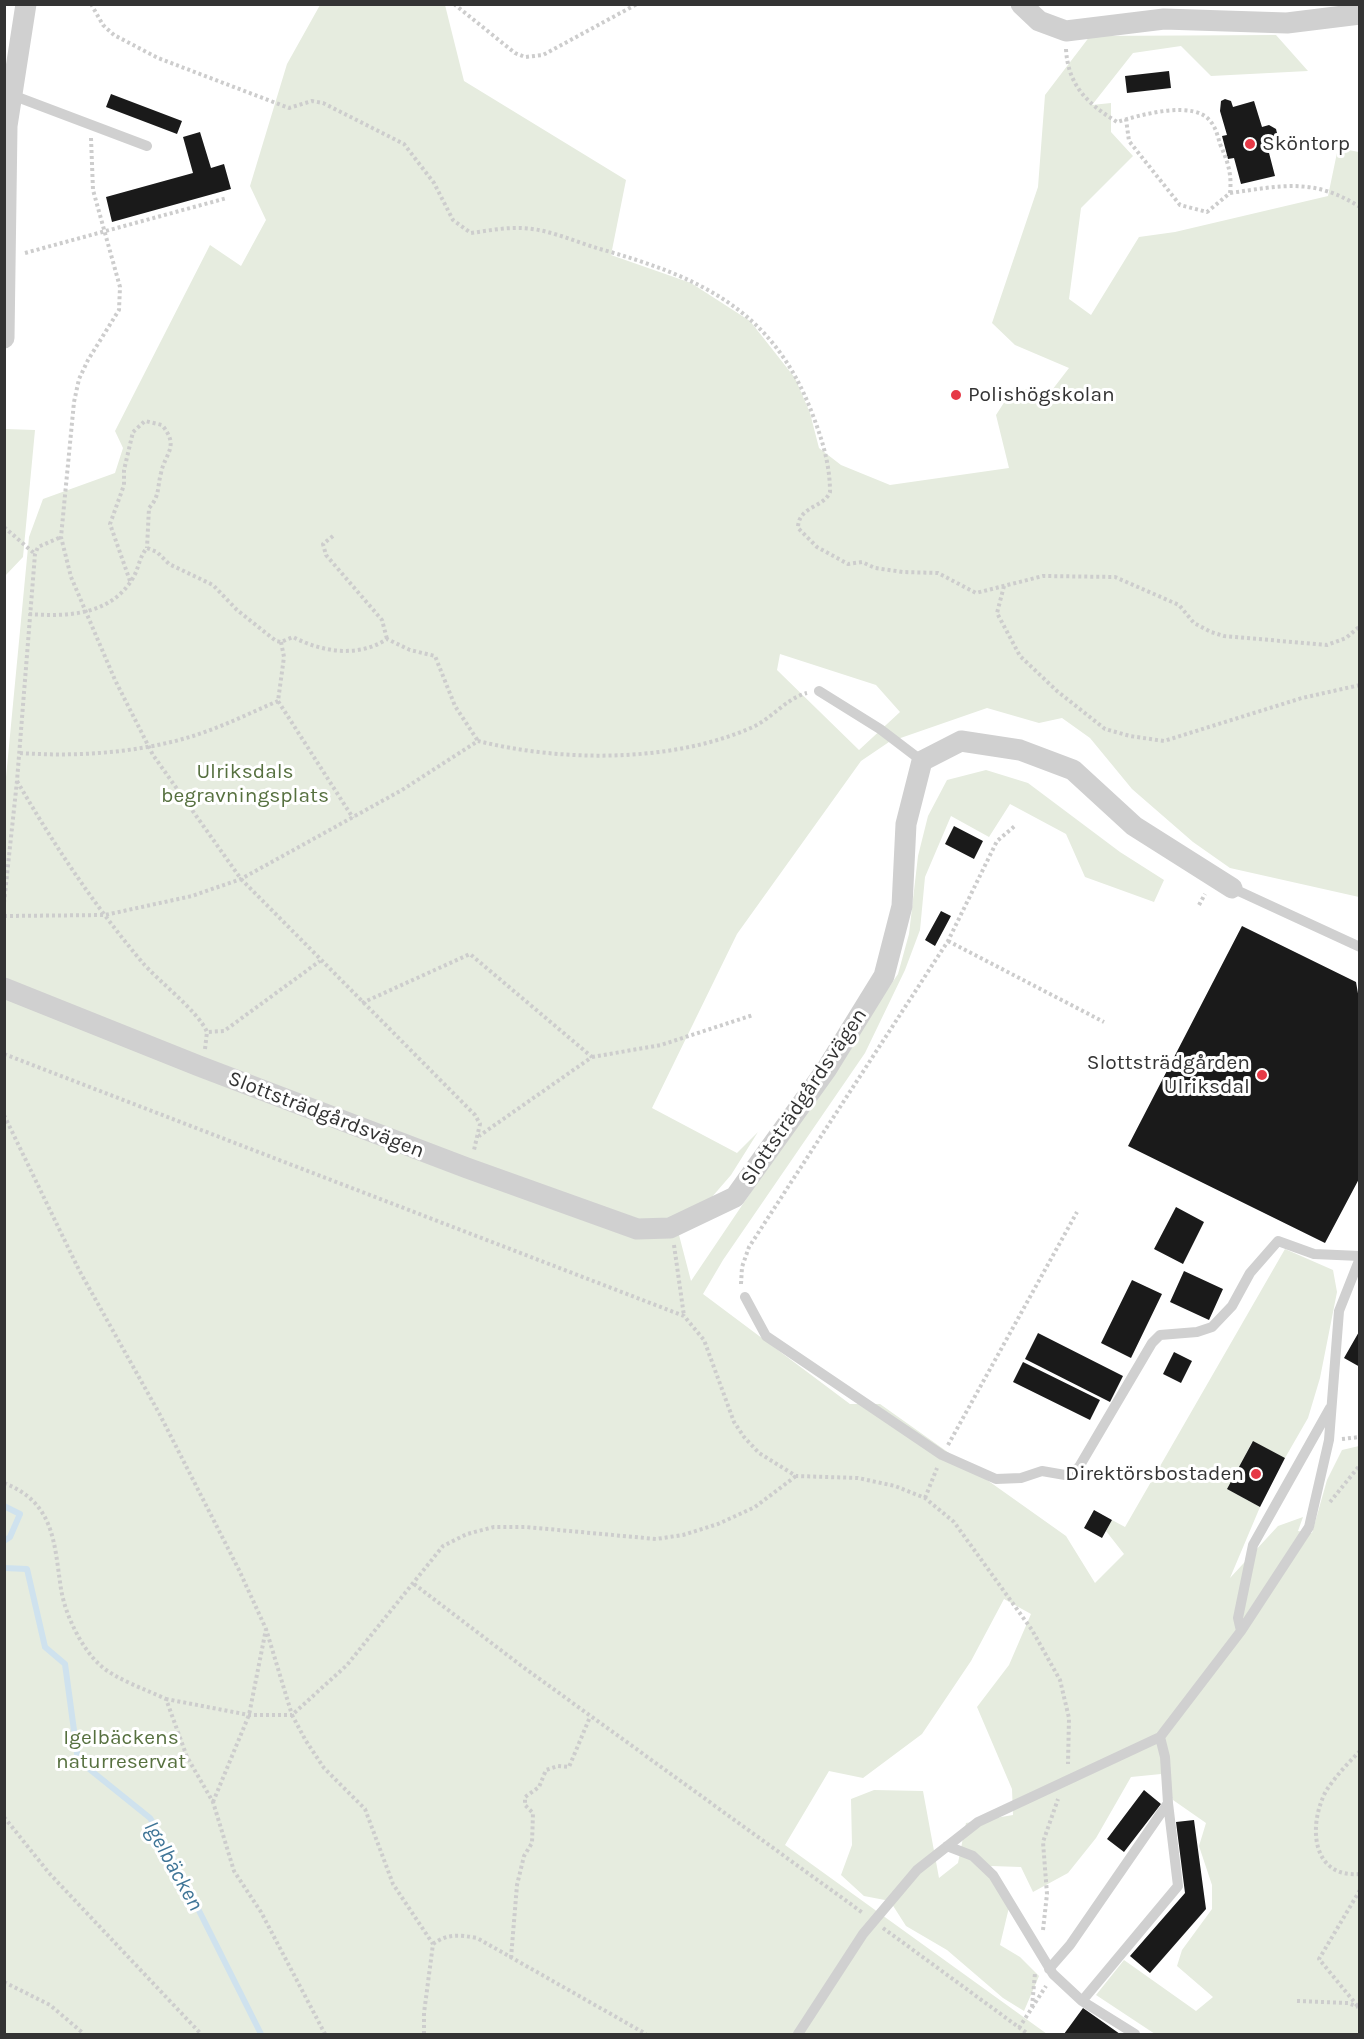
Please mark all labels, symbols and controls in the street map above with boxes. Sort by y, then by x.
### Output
place label: Sköntorp [1262,131,1350,157]
marker: Sköntorp [1243,137,1257,151]
place label: Polishögskolan [968,382,1115,408]
marker: Polishögskolan [949,388,963,402]
park label: Ulriksdals begravningsplats [161,759,329,809]
street label: Slottsträdgårdsvägen [735,1004,873,1190]
place label: Slottsträdgården Ulriksdal [1087,1050,1250,1100]
street label: Slottsträdgårdsvägen [224,1066,428,1164]
marker: Slottsträdgården Ulriksdal [1255,1068,1269,1082]
place label: Direktörsbostaden [1065,1461,1244,1487]
marker: Direktörsbostaden [1249,1467,1263,1481]
park label: Igelbäckens naturreservat [56,1725,186,1775]
water label: Igelbäcken [138,1816,208,1916]

